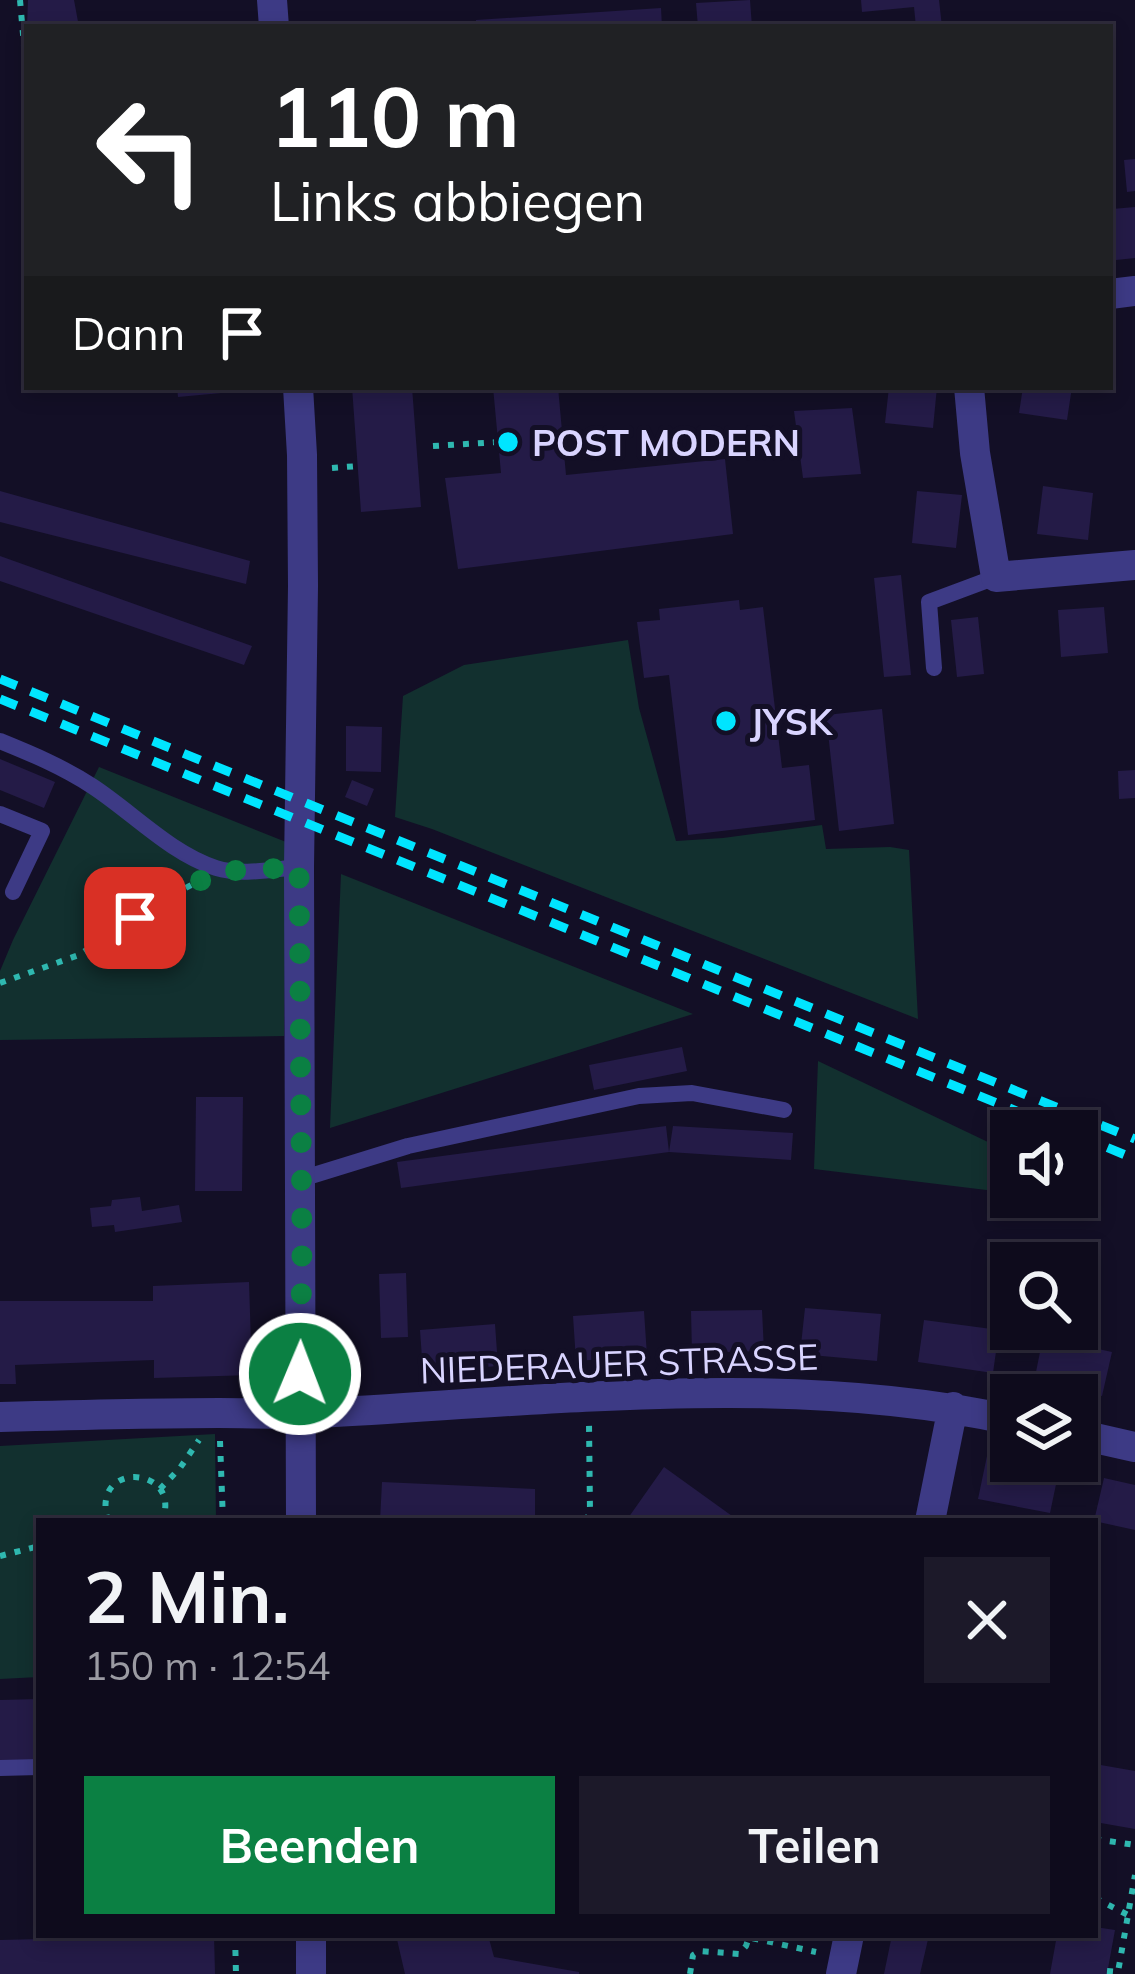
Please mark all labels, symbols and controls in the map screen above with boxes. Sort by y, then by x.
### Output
text: 110 m [270,63,520,168]
icon: left [72,72,228,228]
text: Links abbiegen [270,167,645,235]
icon: arrive [209,300,275,366]
text: Dann [72,305,185,361]
place label: POST MODERN [532,420,800,465]
marker: POST MODERN [495,429,521,455]
place label: JYSK [750,699,834,744]
marker: JYSK [713,708,739,734]
pin [84,867,186,969]
icon: arrive [102,885,168,951]
map controls [990,1110,1098,1482]
button: sound [990,1110,1098,1218]
button: search [990,1242,1098,1350]
position arrow [237,1311,363,1437]
street label: NIEDERAUER STRASSE [419,1334,819,1392]
button: layers [990,1374,1098,1482]
text: 2 Min. [84,1551,290,1641]
button: close [924,1557,1050,1683]
text: 150 m · 12:54 [84,1641,330,1690]
button: Beenden [84,1776,555,1914]
button: Teilen [579,1776,1050,1914]

